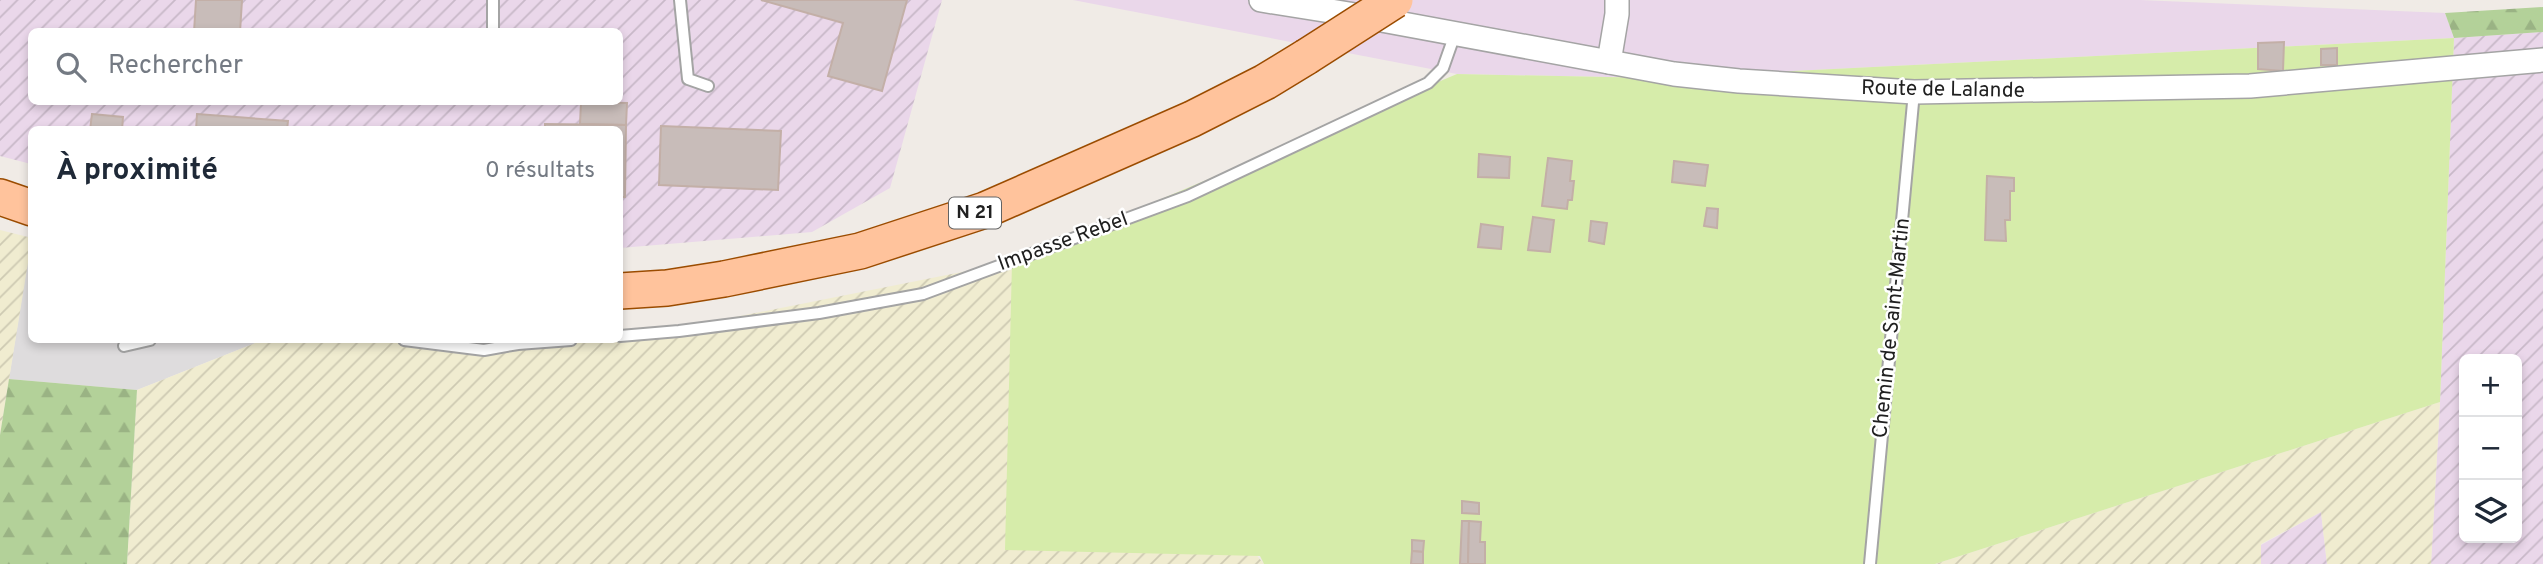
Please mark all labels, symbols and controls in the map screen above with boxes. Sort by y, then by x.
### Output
search box [28,28,623,105]
icon: search [52,48,90,86]
text: Rechercher [108,50,243,83]
street label: Route de Lalande [1861,75,2025,105]
text: À proximité [56,153,218,190]
text: 0 résultats [485,157,595,186]
road number: N 21 [949,197,1001,228]
street label: Impasse Rebel [994,206,1132,278]
street label: Chemin de Saint-Martin [1867,216,1917,440]
map controls [2459,354,2522,543]
button: + [2459,354,2522,417]
button: − [2459,417,2522,480]
button: layers [2459,480,2522,543]

